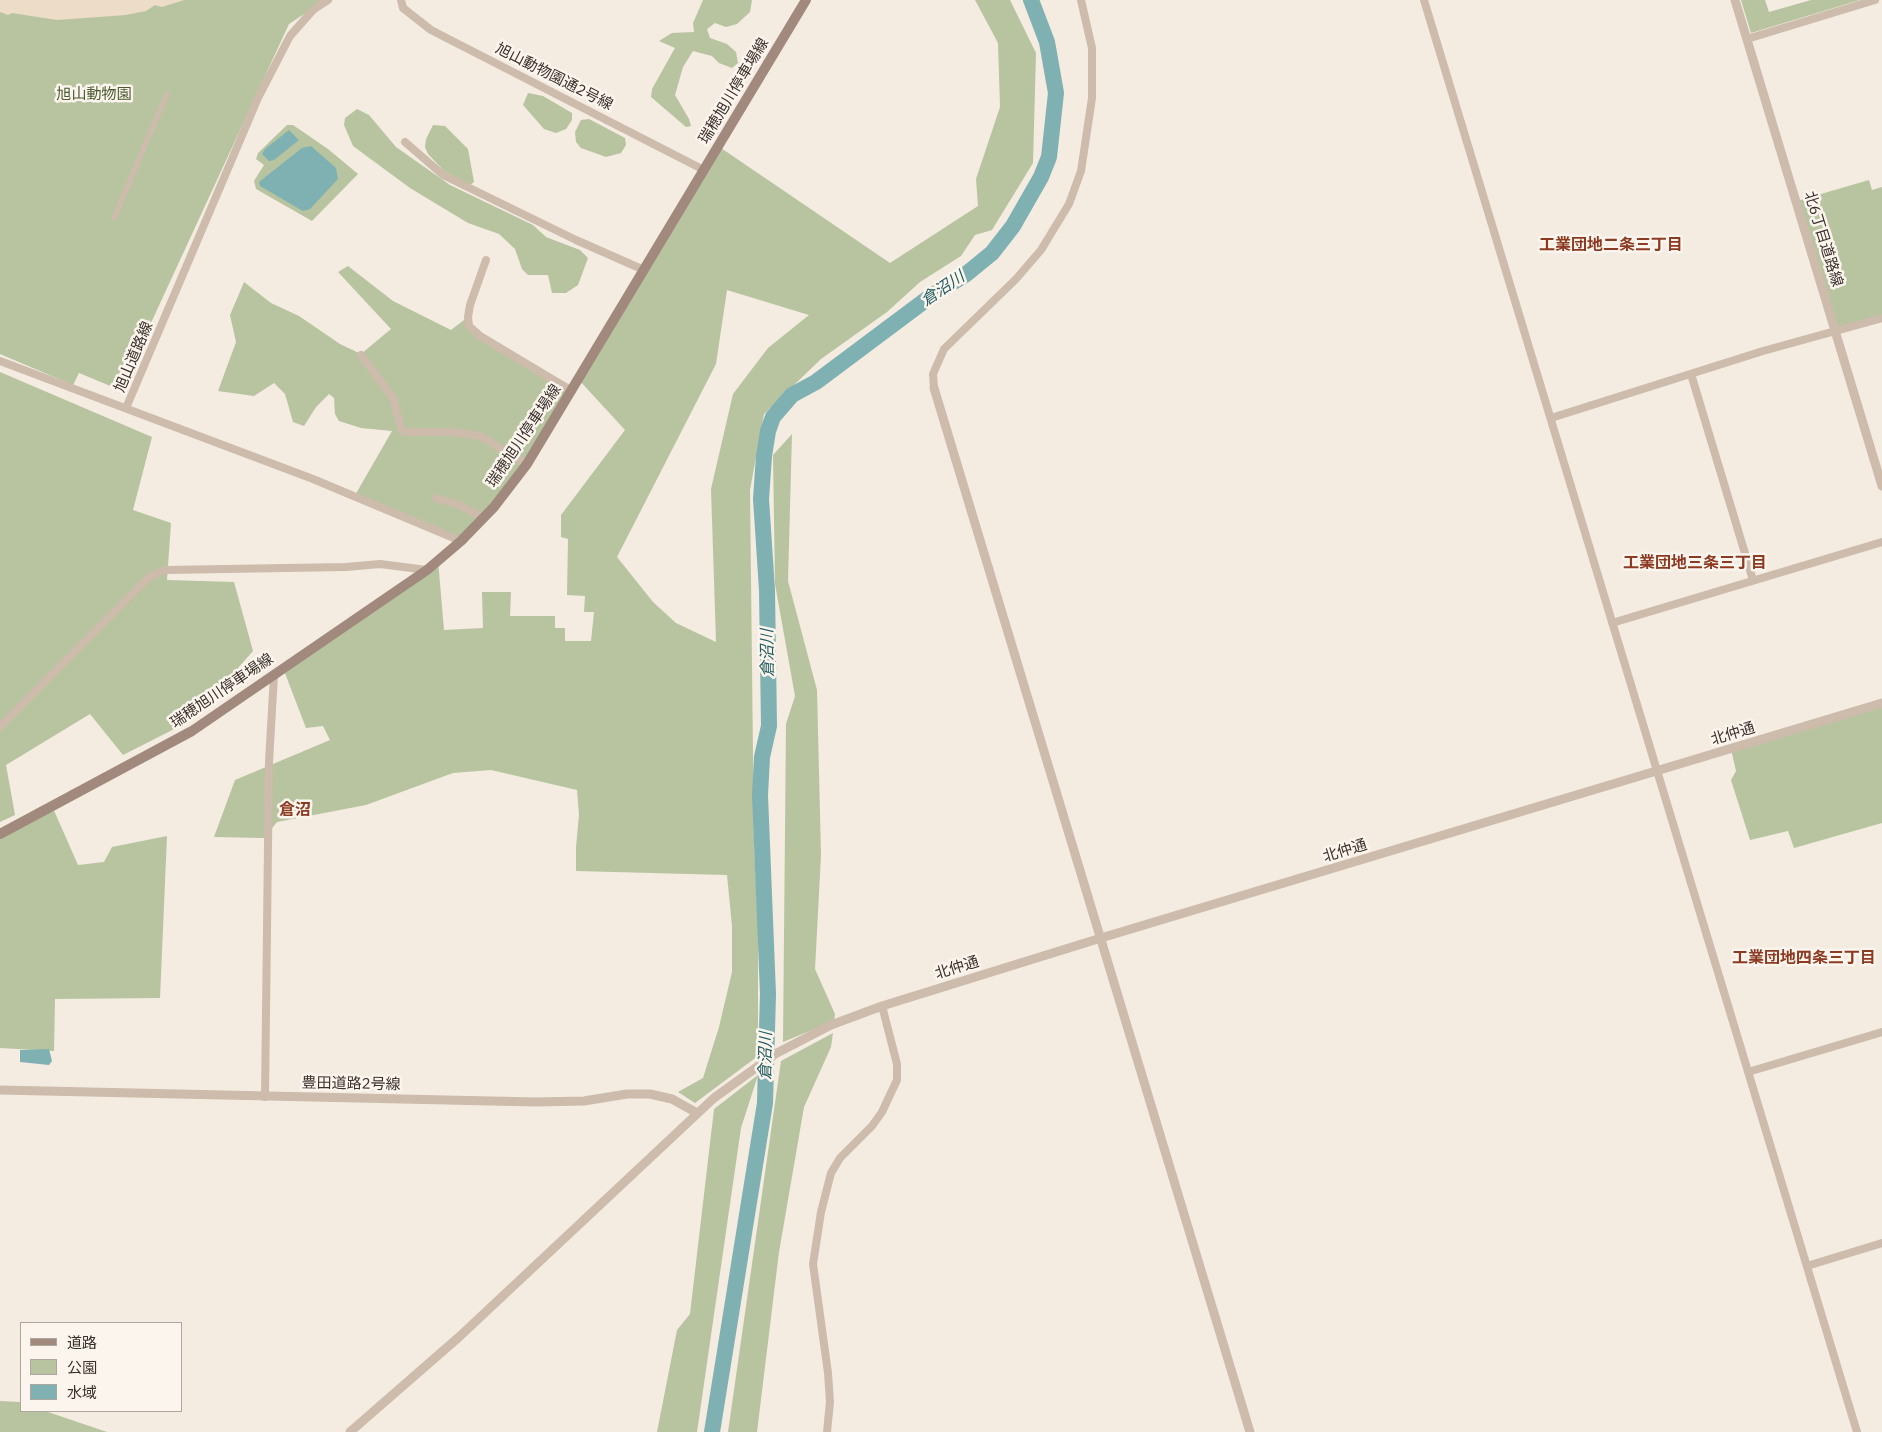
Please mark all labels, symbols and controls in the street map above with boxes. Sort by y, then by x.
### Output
street label: 瑞穂旭川停車場線 [695,35,773,147]
street label: 旭山動物園通2号線 [492,40,616,114]
park label: 旭山動物園 [57,86,131,104]
street label: 北6丁目道路線 [1800,189,1846,289]
district label: 工業団地二条三丁目 [1539,235,1683,255]
water label: 倉沼川 [918,268,968,310]
street label: 旭山道路線 [111,319,157,395]
street label: 瑞穂旭川停車場線 [483,381,565,491]
district label: 工業団地三条三丁目 [1623,553,1767,573]
water label: 倉沼川 [758,629,778,677]
street label: 瑞穂旭川停車場線 [167,650,277,732]
street label: 北仲通 [1709,719,1757,749]
district label: 倉沼 [279,800,311,820]
street label: 北仲通 [1321,836,1369,866]
district label: 工業団地四条三丁目 [1732,948,1876,968]
street label: 北仲通 [933,953,981,983]
water label: 倉沼川 [756,1032,776,1080]
street label: 豊田道路2号線 [301,1074,401,1094]
legend [20,1322,182,1412]
text: 道路 [67,1333,97,1352]
text: 公園 [67,1358,97,1377]
text: 水域 [67,1383,97,1402]

